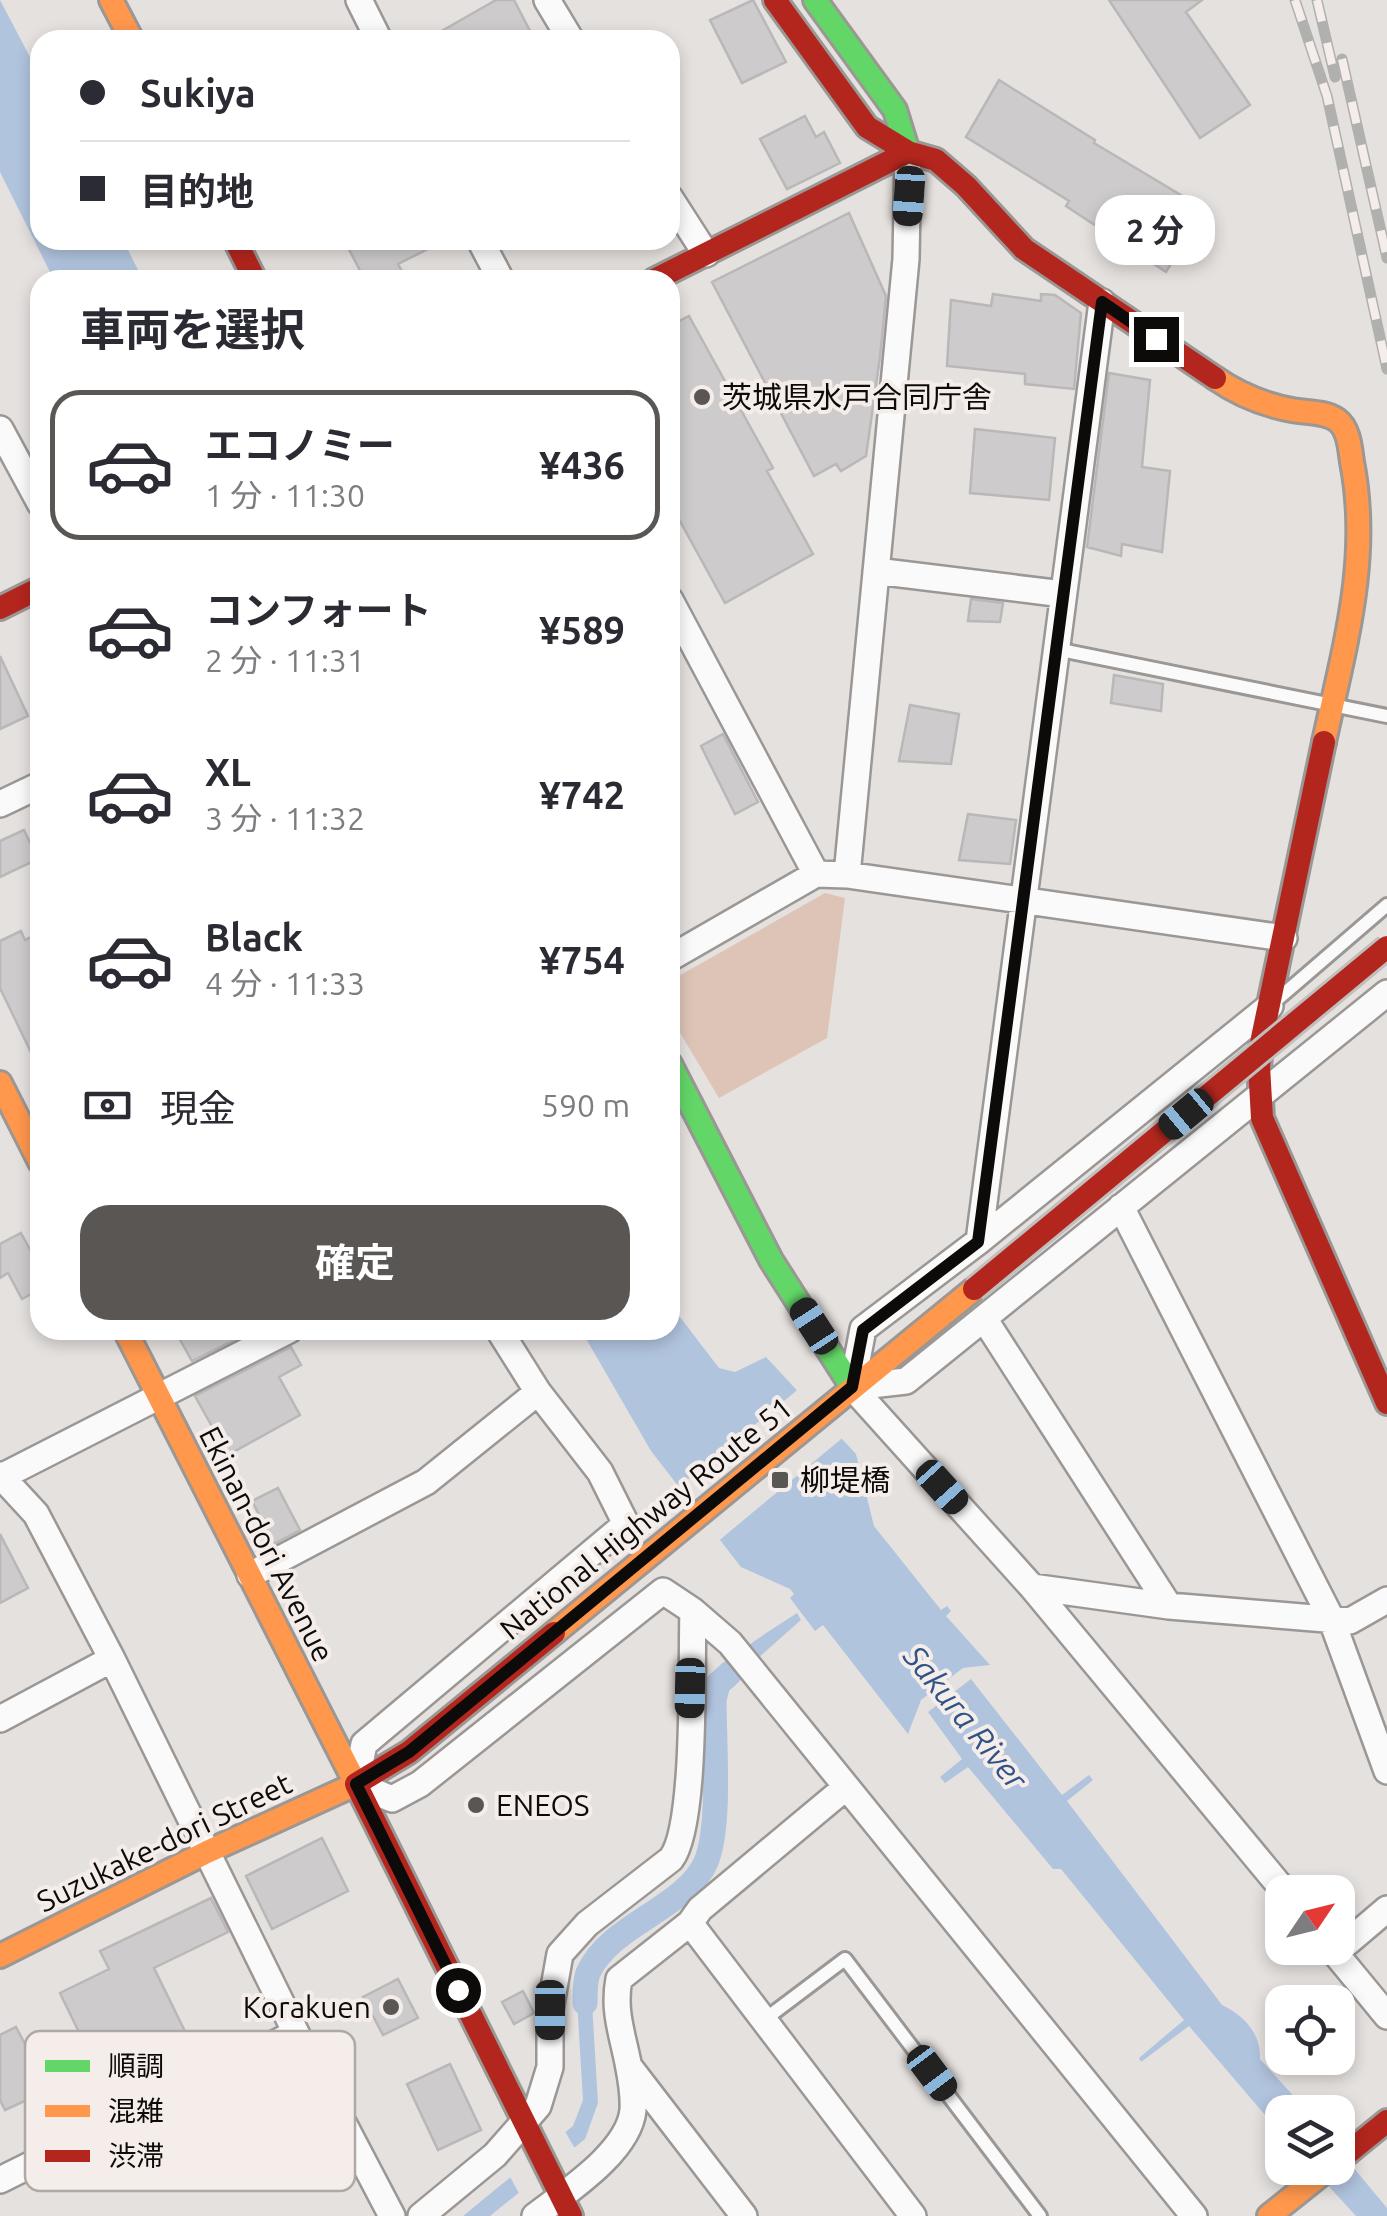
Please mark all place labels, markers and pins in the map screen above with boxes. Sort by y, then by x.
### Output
place label: 茨城県水戸合同庁舎 [722,380,992,414]
marker: 茨城県水戸合同庁舎 [691,386,713,408]
place label: 柳堤橋 [800,1463,890,1497]
marker: 柳堤橋 [769,1469,791,1491]
place label: ENEOS [496,1788,590,1822]
marker: ENEOS [465,1794,487,1816]
place label: Korakuen [243,1990,371,2024]
marker: Korakuen [380,1996,402,2018]

